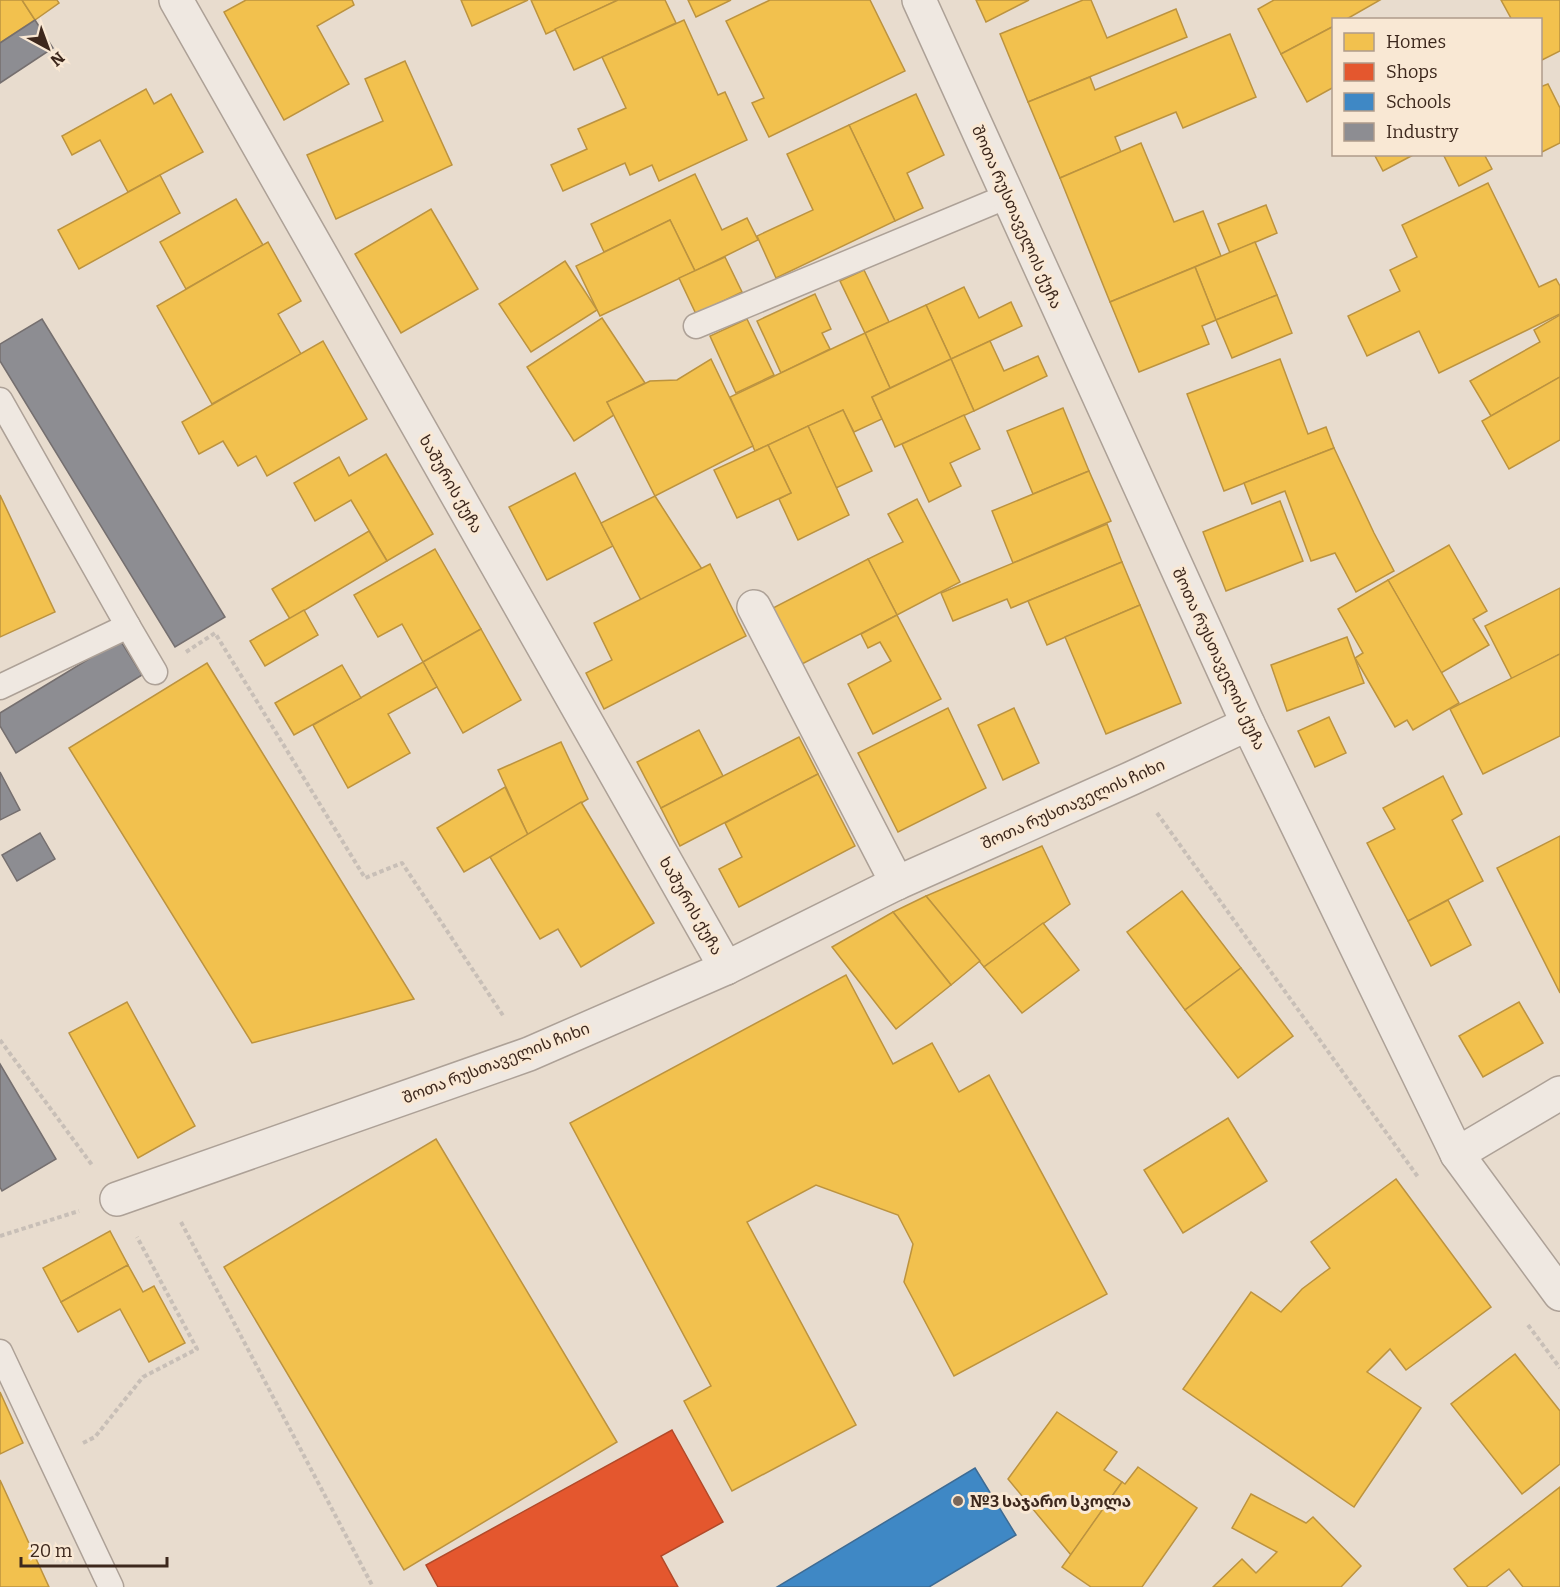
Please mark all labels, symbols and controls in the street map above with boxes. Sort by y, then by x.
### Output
north arrow [18,18,78,78]
legend [1332,18,1542,156]
text: Homes [1386,31,1446,53]
text: N [47,48,68,70]
text: Shops [1386,61,1438,83]
text: Schools [1386,91,1451,113]
text: Industry [1386,121,1459,143]
street label: შოთა რუსთაველის ქუჩა [967,122,1066,312]
street label: ხაშურის ქუჩა [415,432,487,536]
street label: შოთა რუსთაველის ქუჩა [1168,565,1270,753]
street label: შოთა რუსთაველის ჩიხი [978,755,1168,854]
street label: ხაშურის ქუჩა [655,854,727,958]
street label: შოთა რუსთაველის ჩიხი [400,1019,593,1108]
place label: №3 საჯარო სკოლა [970,1492,1131,1512]
marker: №3 საჯარო სკოლა [951,1494,965,1508]
scale bar [21,1530,166,1568]
text: 20 m [30,1540,72,1562]

